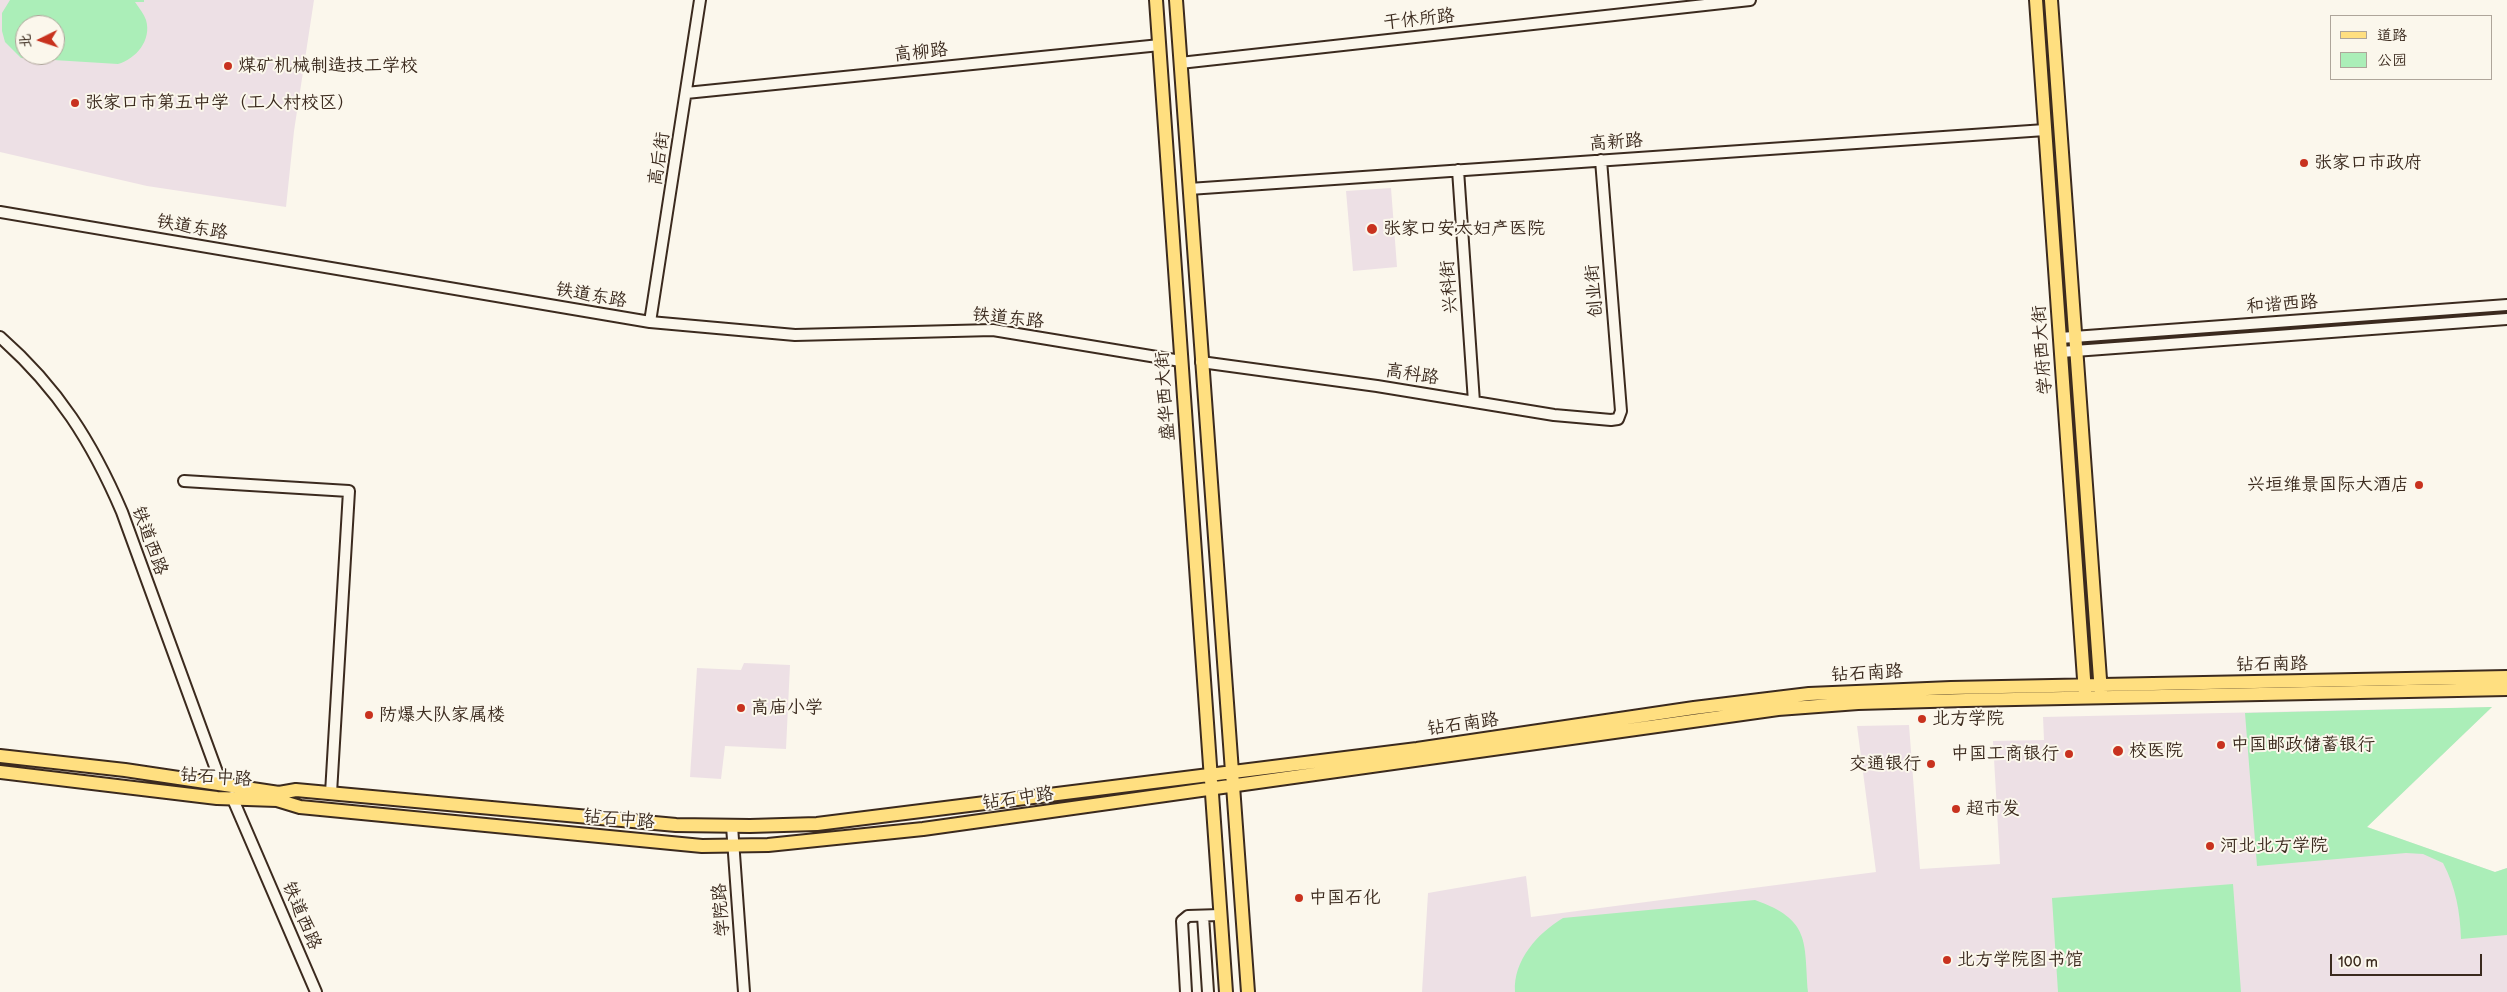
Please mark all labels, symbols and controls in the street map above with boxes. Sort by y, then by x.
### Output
street label: 干休所路 [1382,5,1456,35]
north arrow [15,15,65,65]
legend [2330,15,2492,80]
text: 道路 [2377,26,2407,45]
text: 北 [17,33,35,49]
street label: 高柳路 [893,39,949,67]
text: 公园 [2377,51,2407,70]
place label: 煤矿机械制造技工学校 [238,55,418,77]
marker: 煤矿机械制造技工学校 [222,60,234,72]
place label: 张家口市第五中学（工人村校区） [85,92,355,114]
marker: 张家口市第五中学（工人村校区） [69,97,81,109]
street label: 高新路 [1588,130,1644,156]
street label: 高后街 [645,131,675,187]
place label: 张家口市政府 [2314,152,2422,174]
marker: 张家口市政府 [2298,157,2310,169]
street label: 铁道东路 [155,211,229,245]
place label: 张家口安太妇产医院 [1383,218,1545,240]
marker: 张家口安太妇产医院 [1365,222,1379,236]
street label: 兴科街 [1437,259,1463,315]
street label: 创业街 [1582,263,1608,319]
street label: 铁道东路 [554,279,628,313]
street label: 和谐西路 [2245,292,2319,318]
street label: 铁道东路 [971,304,1045,334]
street label: 学府西大街 [2029,304,2057,396]
street label: 盛华西大街 [1152,350,1180,442]
street label: 高科路 [1384,360,1440,390]
place label: 兴垣维景国际大酒店 [2247,474,2409,496]
marker: 兴垣维景国际大酒店 [2413,479,2425,491]
street label: 铁道西路 [127,503,171,579]
street label: 钻石南路 [2236,654,2308,676]
street label: 钻石南路 [1830,661,1904,687]
place label: 高庙小学 [751,697,823,719]
marker: 高庙小学 [735,702,747,714]
place label: 防爆大队家属楼 [379,704,505,726]
place label: 北方学院 [1932,708,2004,730]
marker: 防爆大队家属楼 [363,709,375,721]
street label: 钻石南路 [1426,709,1500,741]
marker: 北方学院 [1916,713,1928,725]
place label: 中国邮政储蓄银行 [2231,734,2375,756]
marker: 中国邮政储蓄银行 [2215,739,2227,751]
place label: 校医院 [2129,740,2183,762]
place label: 中国工商银行 [1951,743,2059,765]
marker: 校医院 [2111,744,2125,758]
marker: 中国工商银行 [2063,748,2075,760]
place label: 交通银行 [1849,753,1921,775]
marker: 交通银行 [1925,758,1937,770]
street label: 钻石中路 [179,765,253,791]
street label: 钻石中路 [981,783,1055,815]
place label: 超市发 [1966,798,2020,820]
marker: 超市发 [1950,803,1962,815]
street label: 钻石中路 [582,806,656,834]
place label: 河北北方学院 [2220,835,2328,857]
marker: 河北北方学院 [2204,840,2216,852]
street label: 铁道西路 [277,879,325,953]
street label: 学院路 [709,882,735,938]
place label: 中国石化 [1309,887,1381,909]
marker: 中国石化 [1293,892,1305,904]
scale bar [2332,944,2484,976]
place label: 北方学院图书馆 [1957,949,2083,971]
text: 100 m [2338,953,2378,972]
marker: 北方学院图书馆 [1941,954,1953,966]

